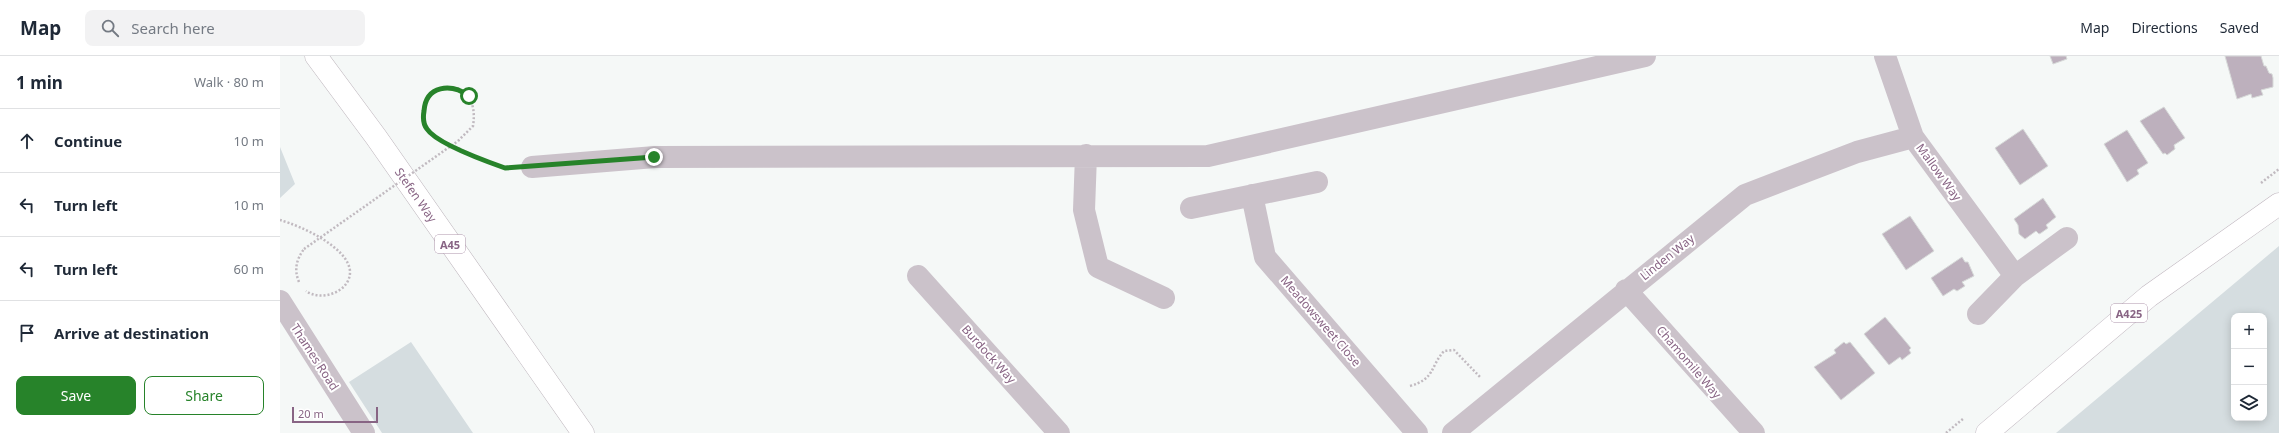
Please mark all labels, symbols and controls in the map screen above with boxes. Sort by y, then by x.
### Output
search box [85,10,365,46]
text: Map [20,15,61,41]
icon: search [99,17,121,39]
text: Search here [131,18,215,38]
text: Map [2080,18,2109,37]
text: Directions [2131,18,2198,37]
text: Saved [2220,18,2259,37]
text: 1 min [16,71,63,94]
text: Walk · 80 m [194,73,264,91]
route start [460,87,478,105]
icon: ahead [16,130,38,152]
text: Continue [54,131,122,151]
text: 10 m [234,132,264,150]
street label: Mallow Way [1912,140,1966,205]
route end [645,148,663,166]
street label: Stefen Way [391,164,442,226]
icon: left [16,194,38,216]
text: Turn left [54,195,118,215]
text: 10 m [234,196,264,214]
street label: Linden Way [1636,229,1698,284]
road number: A45 [435,235,465,253]
icon: left [16,258,38,280]
text: Turn left [54,259,118,279]
text: 60 m [234,260,264,278]
street label: Meadowsweet Close [1277,272,1365,370]
road number: A425 [2111,304,2147,322]
map controls [2231,313,2267,421]
button: + [2231,313,2267,349]
street label: Thames Road [287,320,343,394]
street label: Burdock Way [958,321,1021,388]
icon: arrive [16,322,38,344]
street label: Chamomile Way [1653,322,1726,403]
text: Arrive at destination [54,323,209,343]
button: − [2231,349,2267,385]
button: Save [16,376,136,415]
button: Share [144,376,264,415]
button: layers [2231,385,2267,421]
scale bar [292,405,378,424]
text: 20 m [298,406,324,421]

